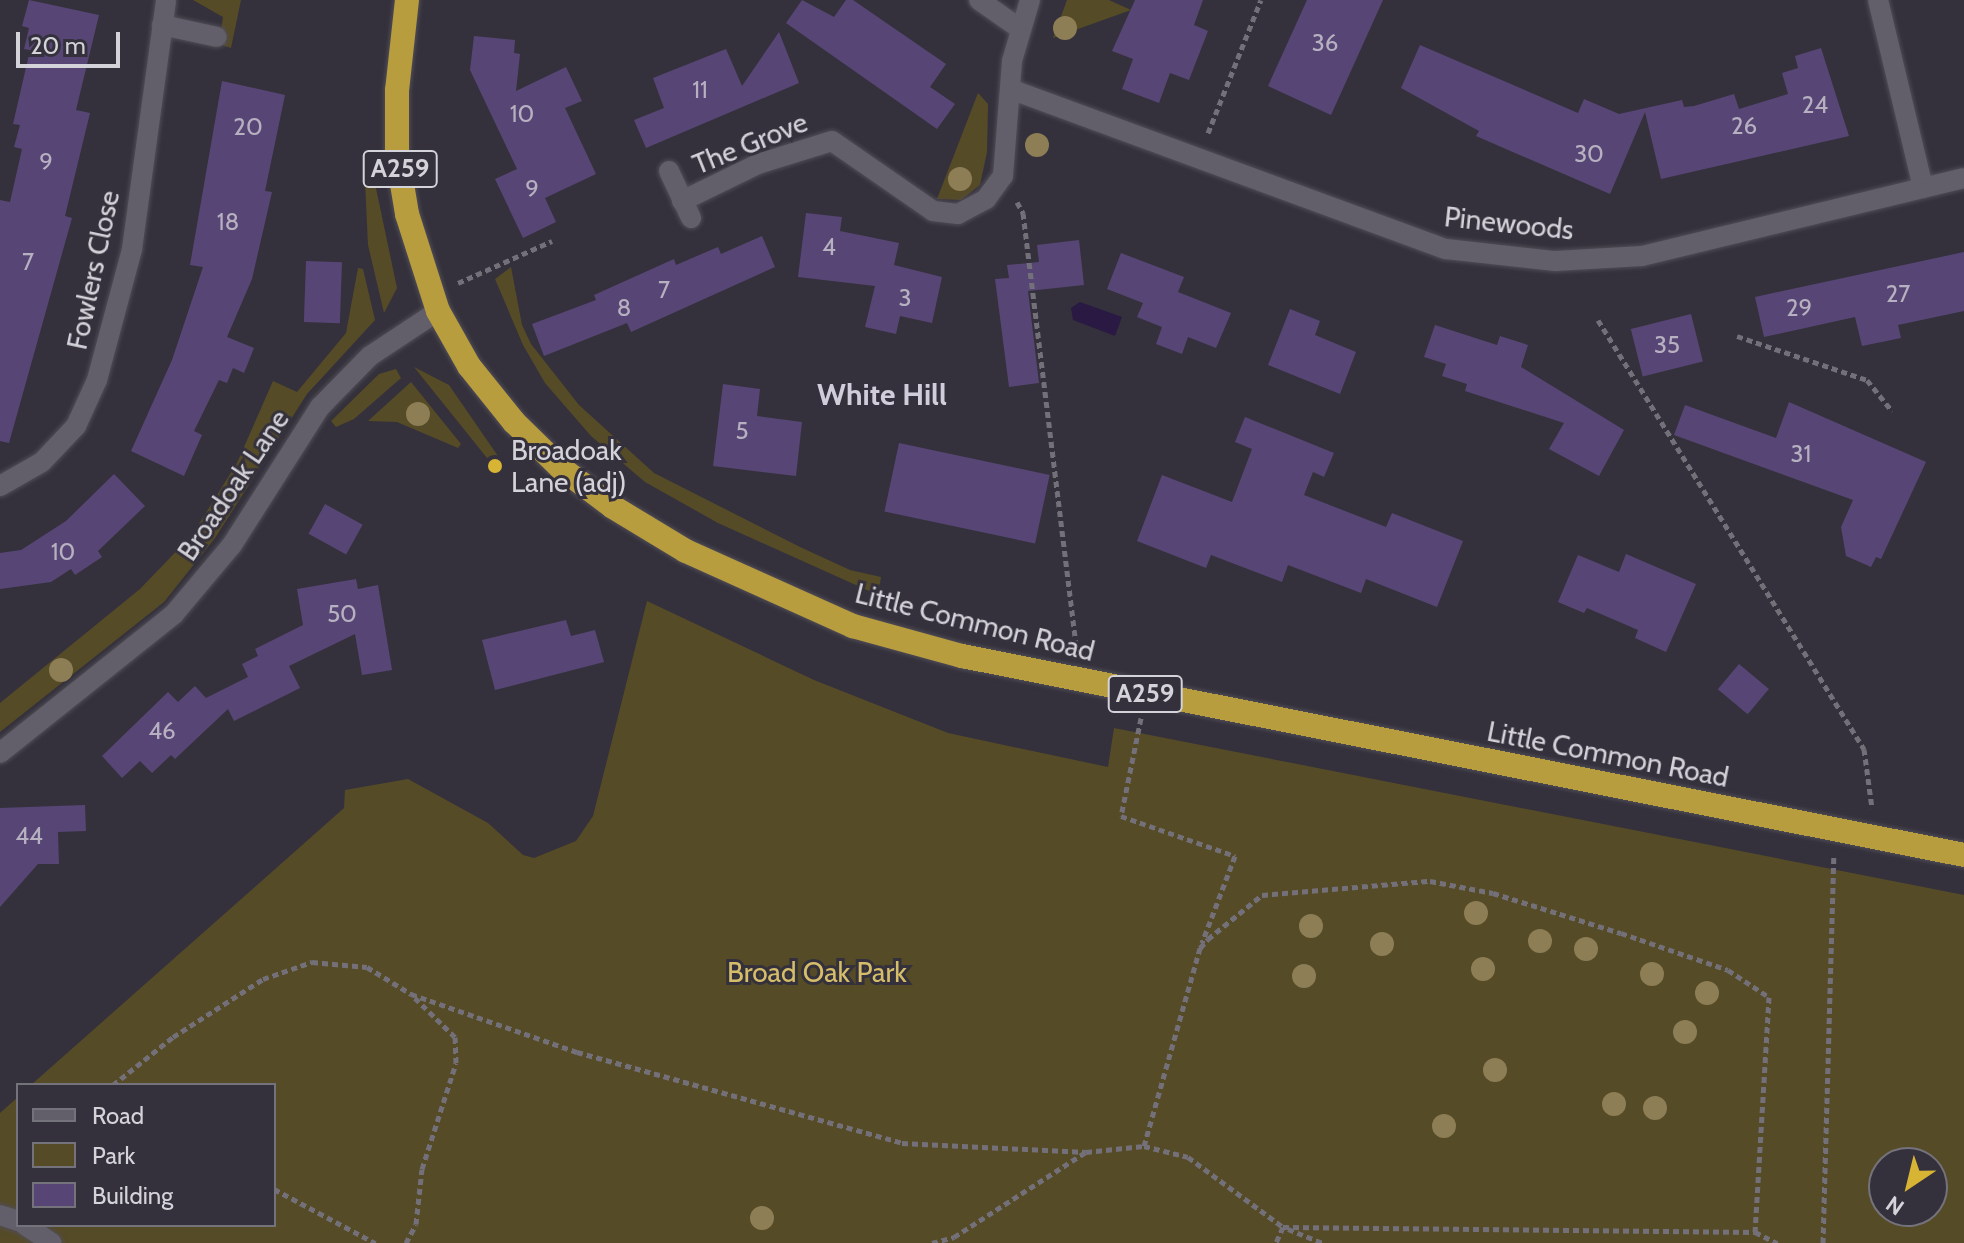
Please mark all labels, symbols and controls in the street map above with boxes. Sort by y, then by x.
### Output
scale bar [20,16,124,66]
house number: 36 [1312,29,1338,57]
text: 20 m [30,31,86,60]
house number: 11 [692,76,708,104]
house number: 24 [1802,91,1828,119]
house number: 10 [510,100,534,128]
street label: The Grove [688,105,812,181]
house number: 26 [1731,112,1757,140]
house number: 20 [233,113,263,141]
house number: 30 [1574,140,1604,168]
road number: A259 [362,147,438,191]
house number: 9 [39,148,53,176]
house number: 9 [525,175,539,203]
street label: Fowlers Close [60,187,126,353]
street label: Pinewoods [1443,200,1575,246]
house number: 18 [217,208,239,236]
house number: 4 [822,233,836,261]
house number: 7 [22,248,34,276]
house number: 7 [658,276,670,304]
house number: 27 [1886,280,1910,308]
house number: 3 [899,284,911,312]
house number: 8 [617,294,631,322]
house number: 29 [1786,294,1812,322]
house number: 35 [1654,331,1680,359]
district label: White Hill [817,377,947,413]
street label: Broadoak Lane [170,403,296,567]
house number: 5 [736,417,748,445]
place label: Broadoak Lane (adj) [511,433,626,499]
house number: 31 [1791,440,1811,468]
marker: Broadoak Lane (adj) [486,457,504,475]
house number: 10 [51,538,75,566]
street label: Little Common Road [852,576,1098,668]
house number: 50 [327,600,357,628]
road number: A259 [1107,672,1183,716]
street label: Little Common Road [1484,714,1732,794]
house number: 46 [148,717,176,745]
house number: 44 [15,822,43,850]
park label: Broad Oak Park [727,955,907,989]
legend [16,1083,276,1227]
text: Road [92,1101,144,1130]
text: Park [92,1141,135,1170]
north arrow [1868,1147,1948,1227]
text: Building [92,1181,173,1210]
text: N [1881,1190,1909,1221]

